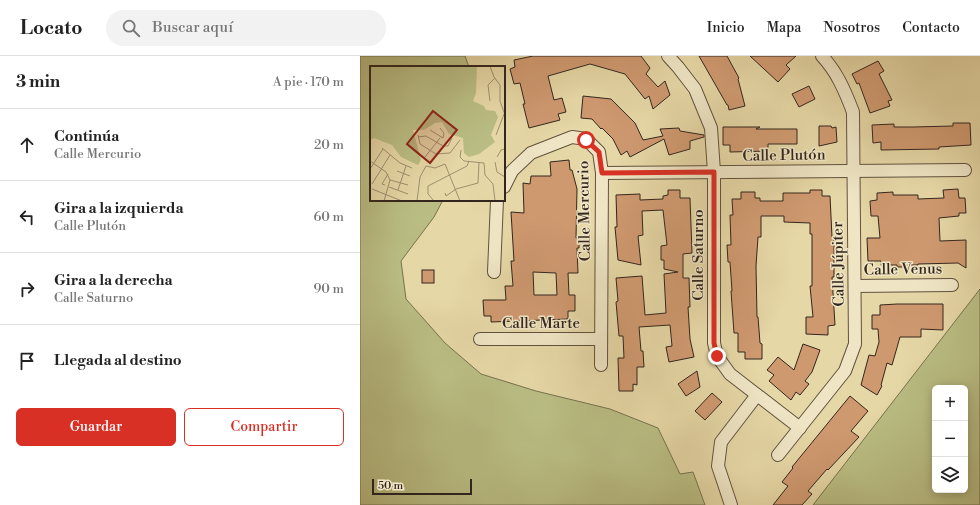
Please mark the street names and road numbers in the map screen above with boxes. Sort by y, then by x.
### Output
street label: Calle Plutón [742,145,826,166]
street label: Calle Mercurio [574,160,595,262]
street label: Calle Saturno [689,209,708,301]
street label: Calle Júpiter [828,221,849,307]
street label: Calle Venus [864,259,942,280]
street label: Calle Marte [502,314,580,333]

